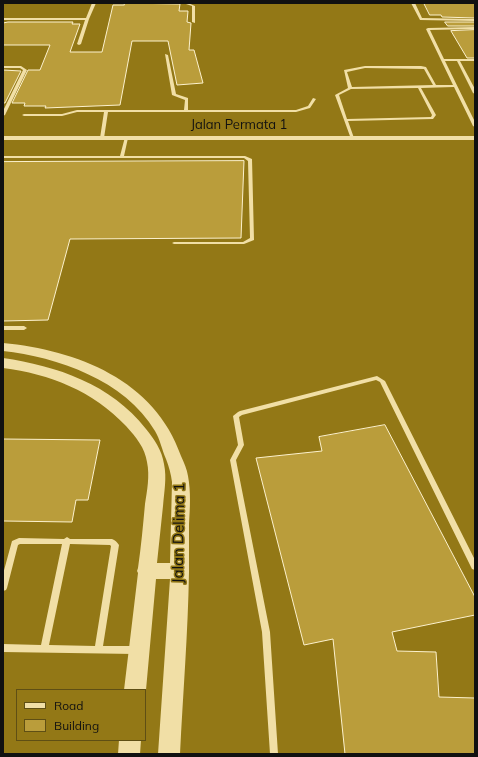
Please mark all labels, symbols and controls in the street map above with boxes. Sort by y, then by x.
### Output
street label: Jalan Permata 1 [191,117,287,133]
street label: Jalan Delima 1 [169,482,189,584]
legend [16,689,146,741]
text: Road [54,698,83,713]
text: Building [54,718,99,733]

